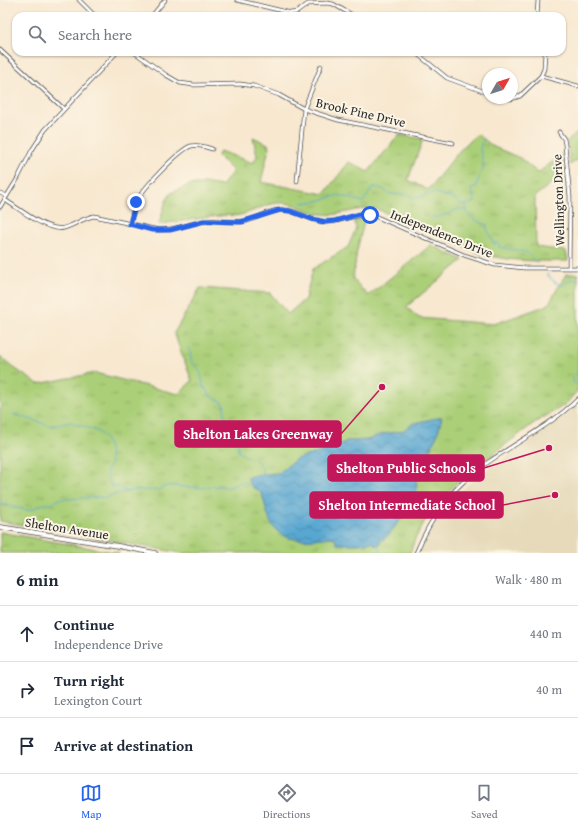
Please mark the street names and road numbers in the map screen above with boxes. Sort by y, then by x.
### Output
street label: Brook Pine Drive [314,93,408,132]
street label: Wellington Drive [547,154,570,246]
street label: Independence Drive [388,204,496,263]
street label: Shelton Avenue [24,512,110,545]

